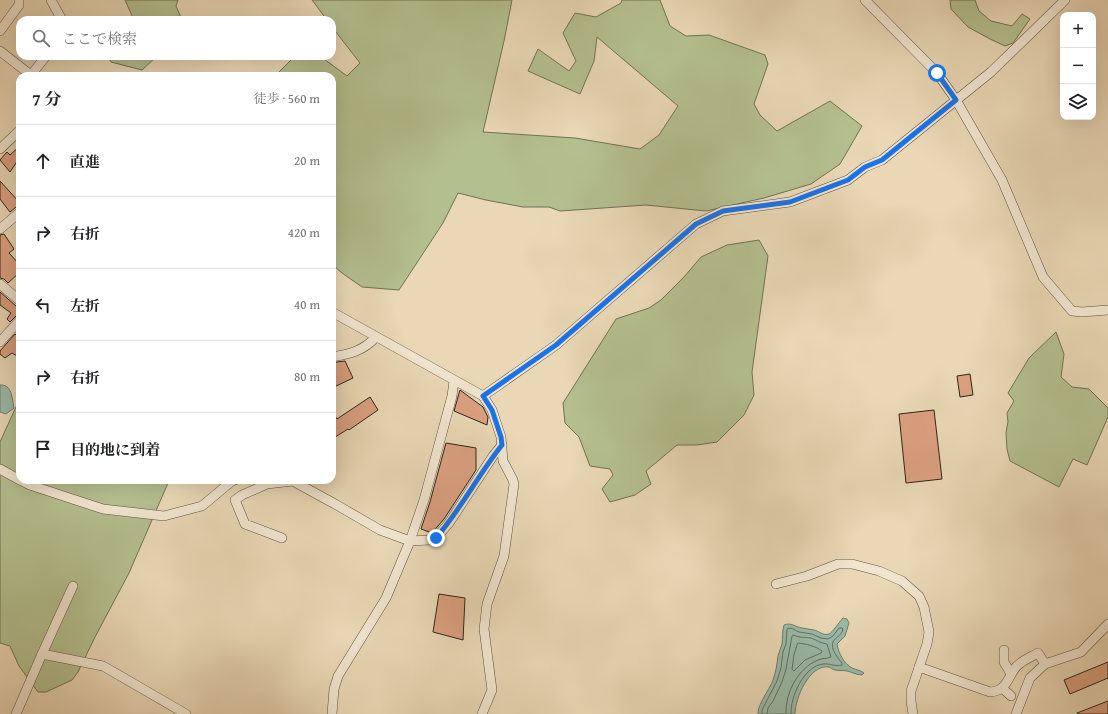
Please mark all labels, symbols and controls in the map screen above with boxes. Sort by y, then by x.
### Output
map controls [1060,12,1096,120]
button: + [1060,12,1096,48]
search box [16,16,336,60]
icon: search [30,27,52,49]
text: ここで検索 [62,28,137,49]
button: − [1060,48,1096,84]
route start [928,64,946,82]
button: layers [1060,84,1096,120]
text: 7 分 [32,86,62,111]
text: 徒歩 · 560 m [254,89,320,108]
icon: ahead [32,150,54,172]
text: 直進 [70,151,100,172]
text: 20 m [294,151,320,170]
icon: right [32,222,54,244]
text: 右折 [70,223,100,244]
text: 420 m [288,223,320,242]
icon: left [32,294,54,316]
text: 左折 [70,295,100,316]
text: 40 m [294,295,320,314]
icon: right [32,366,54,388]
text: 右折 [70,367,100,388]
text: 80 m [294,367,320,386]
icon: arrive [32,438,54,460]
text: 目的地に到着 [70,439,160,460]
route end [427,529,445,547]

